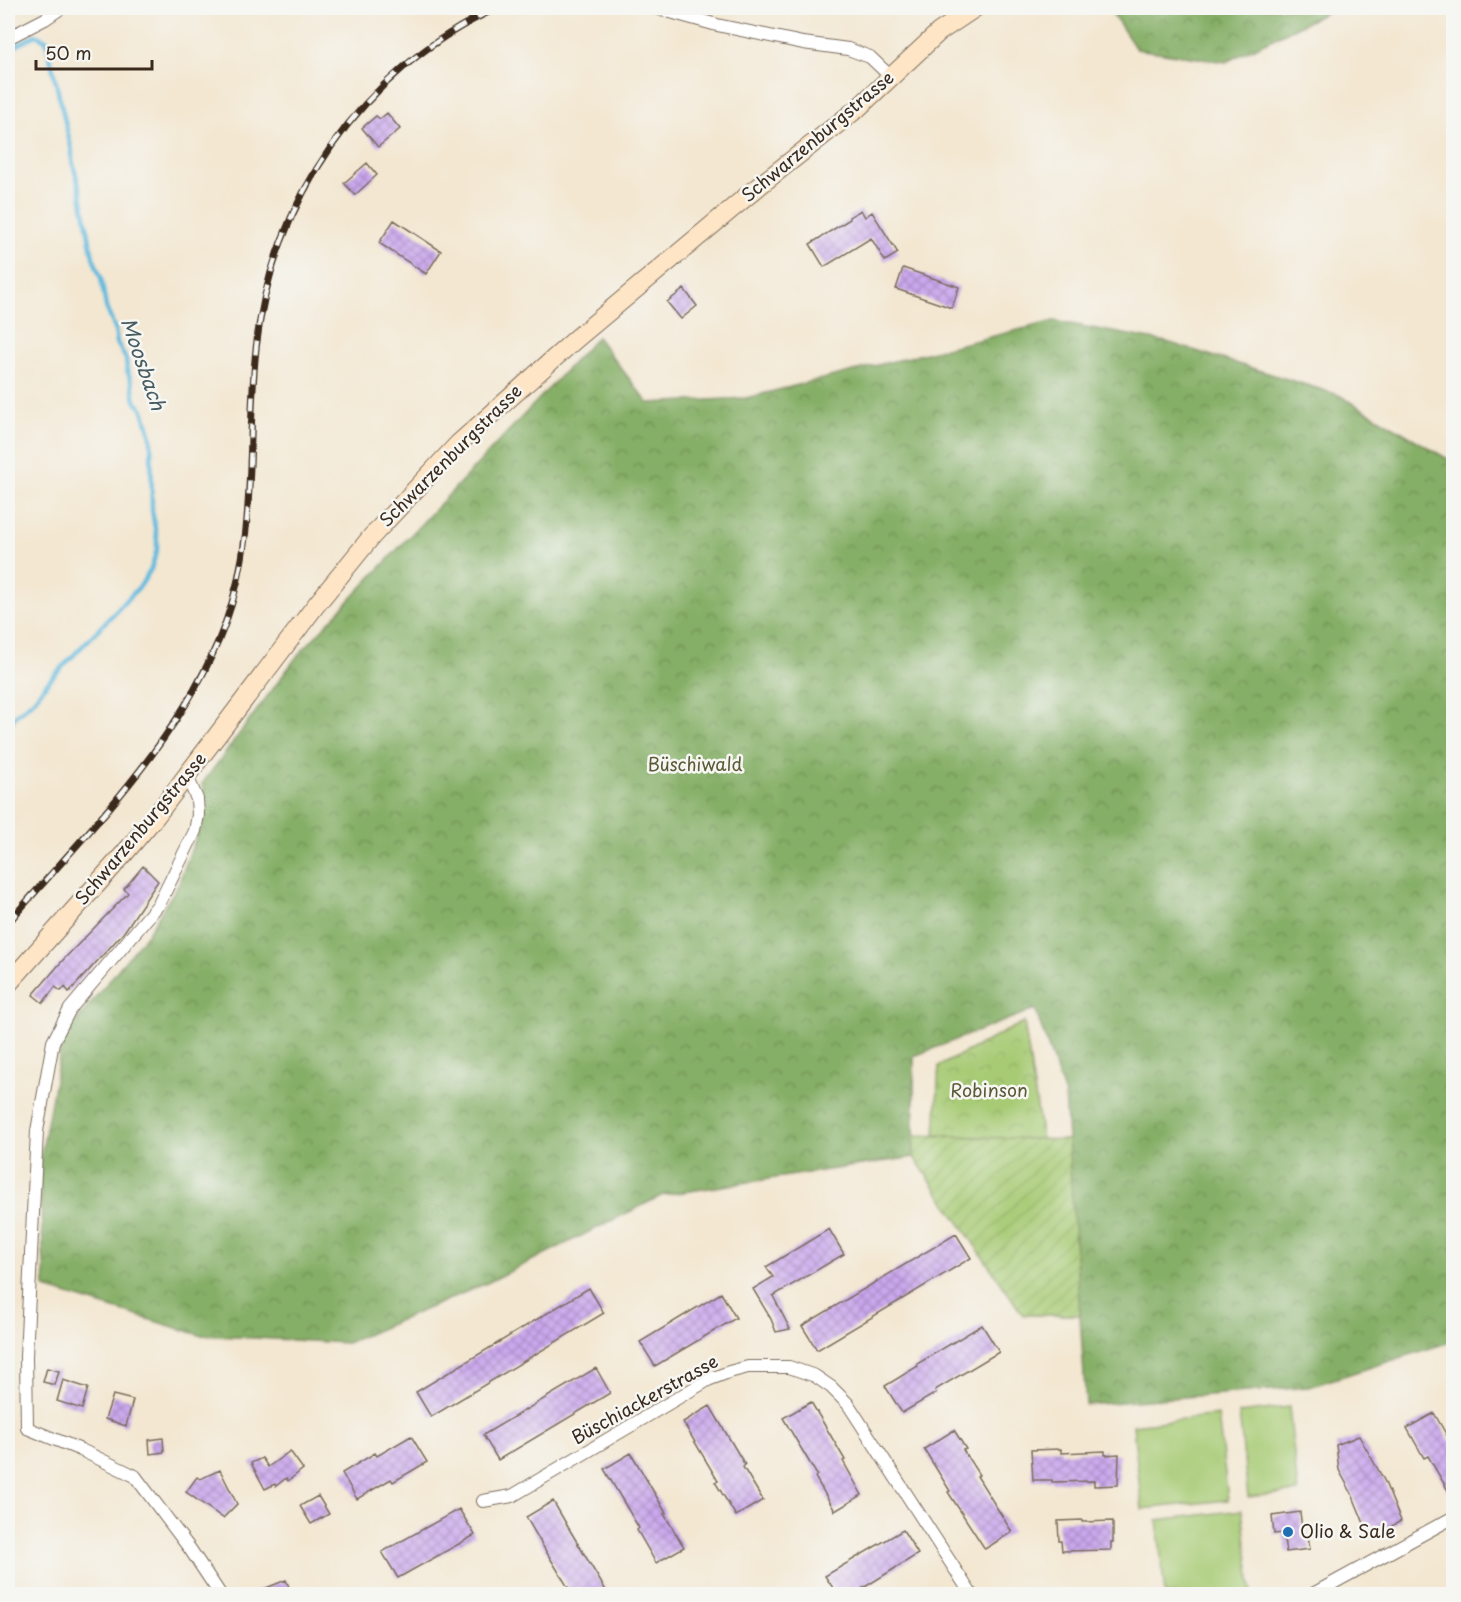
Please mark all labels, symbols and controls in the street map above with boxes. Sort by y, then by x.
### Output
scale bar [36,33,152,71]
text: 50 m [45,39,92,66]
street label: Schwarzenburgstrasse [735,64,899,208]
water label: Moosbach [114,313,174,414]
street label: Schwarzenburgstrasse [372,377,527,532]
street label: Schwarzenburgstrasse [68,746,212,910]
park label: Büschiwald [647,750,743,777]
park label: Robinson [950,1076,1028,1103]
street label: Büschiackerstrasse [566,1347,723,1450]
place label: Olio & Sale [1300,1517,1396,1544]
marker: Olio & Sale [1281,1525,1295,1539]

